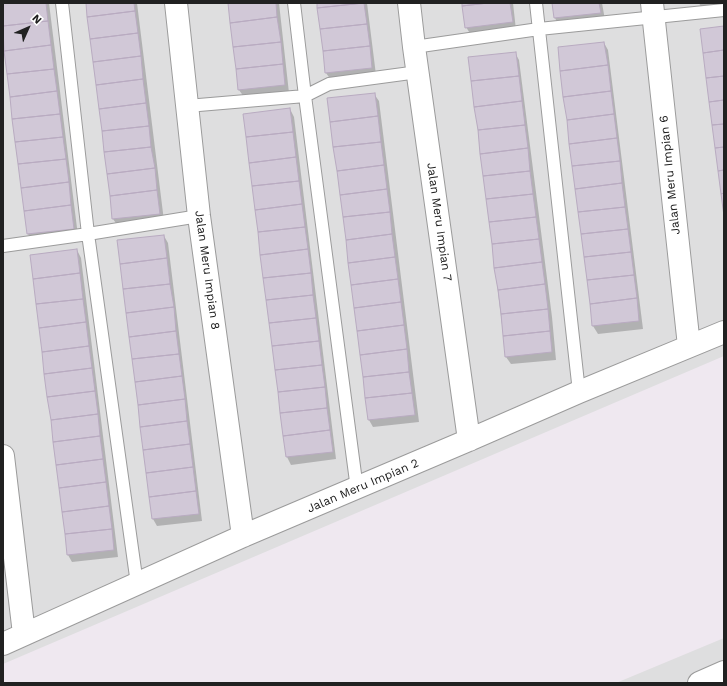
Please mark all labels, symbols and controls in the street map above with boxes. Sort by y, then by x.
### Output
north arrow [8,8,48,48]
text: N [29,12,44,27]
street label: Jalan Meru Impian 6 [657,115,683,235]
street label: Jalan Meru Impian 7 [424,162,454,282]
street label: Jalan Meru Impian 8 [192,209,222,331]
street label: Jalan Meru Impian 2 [305,456,421,516]

